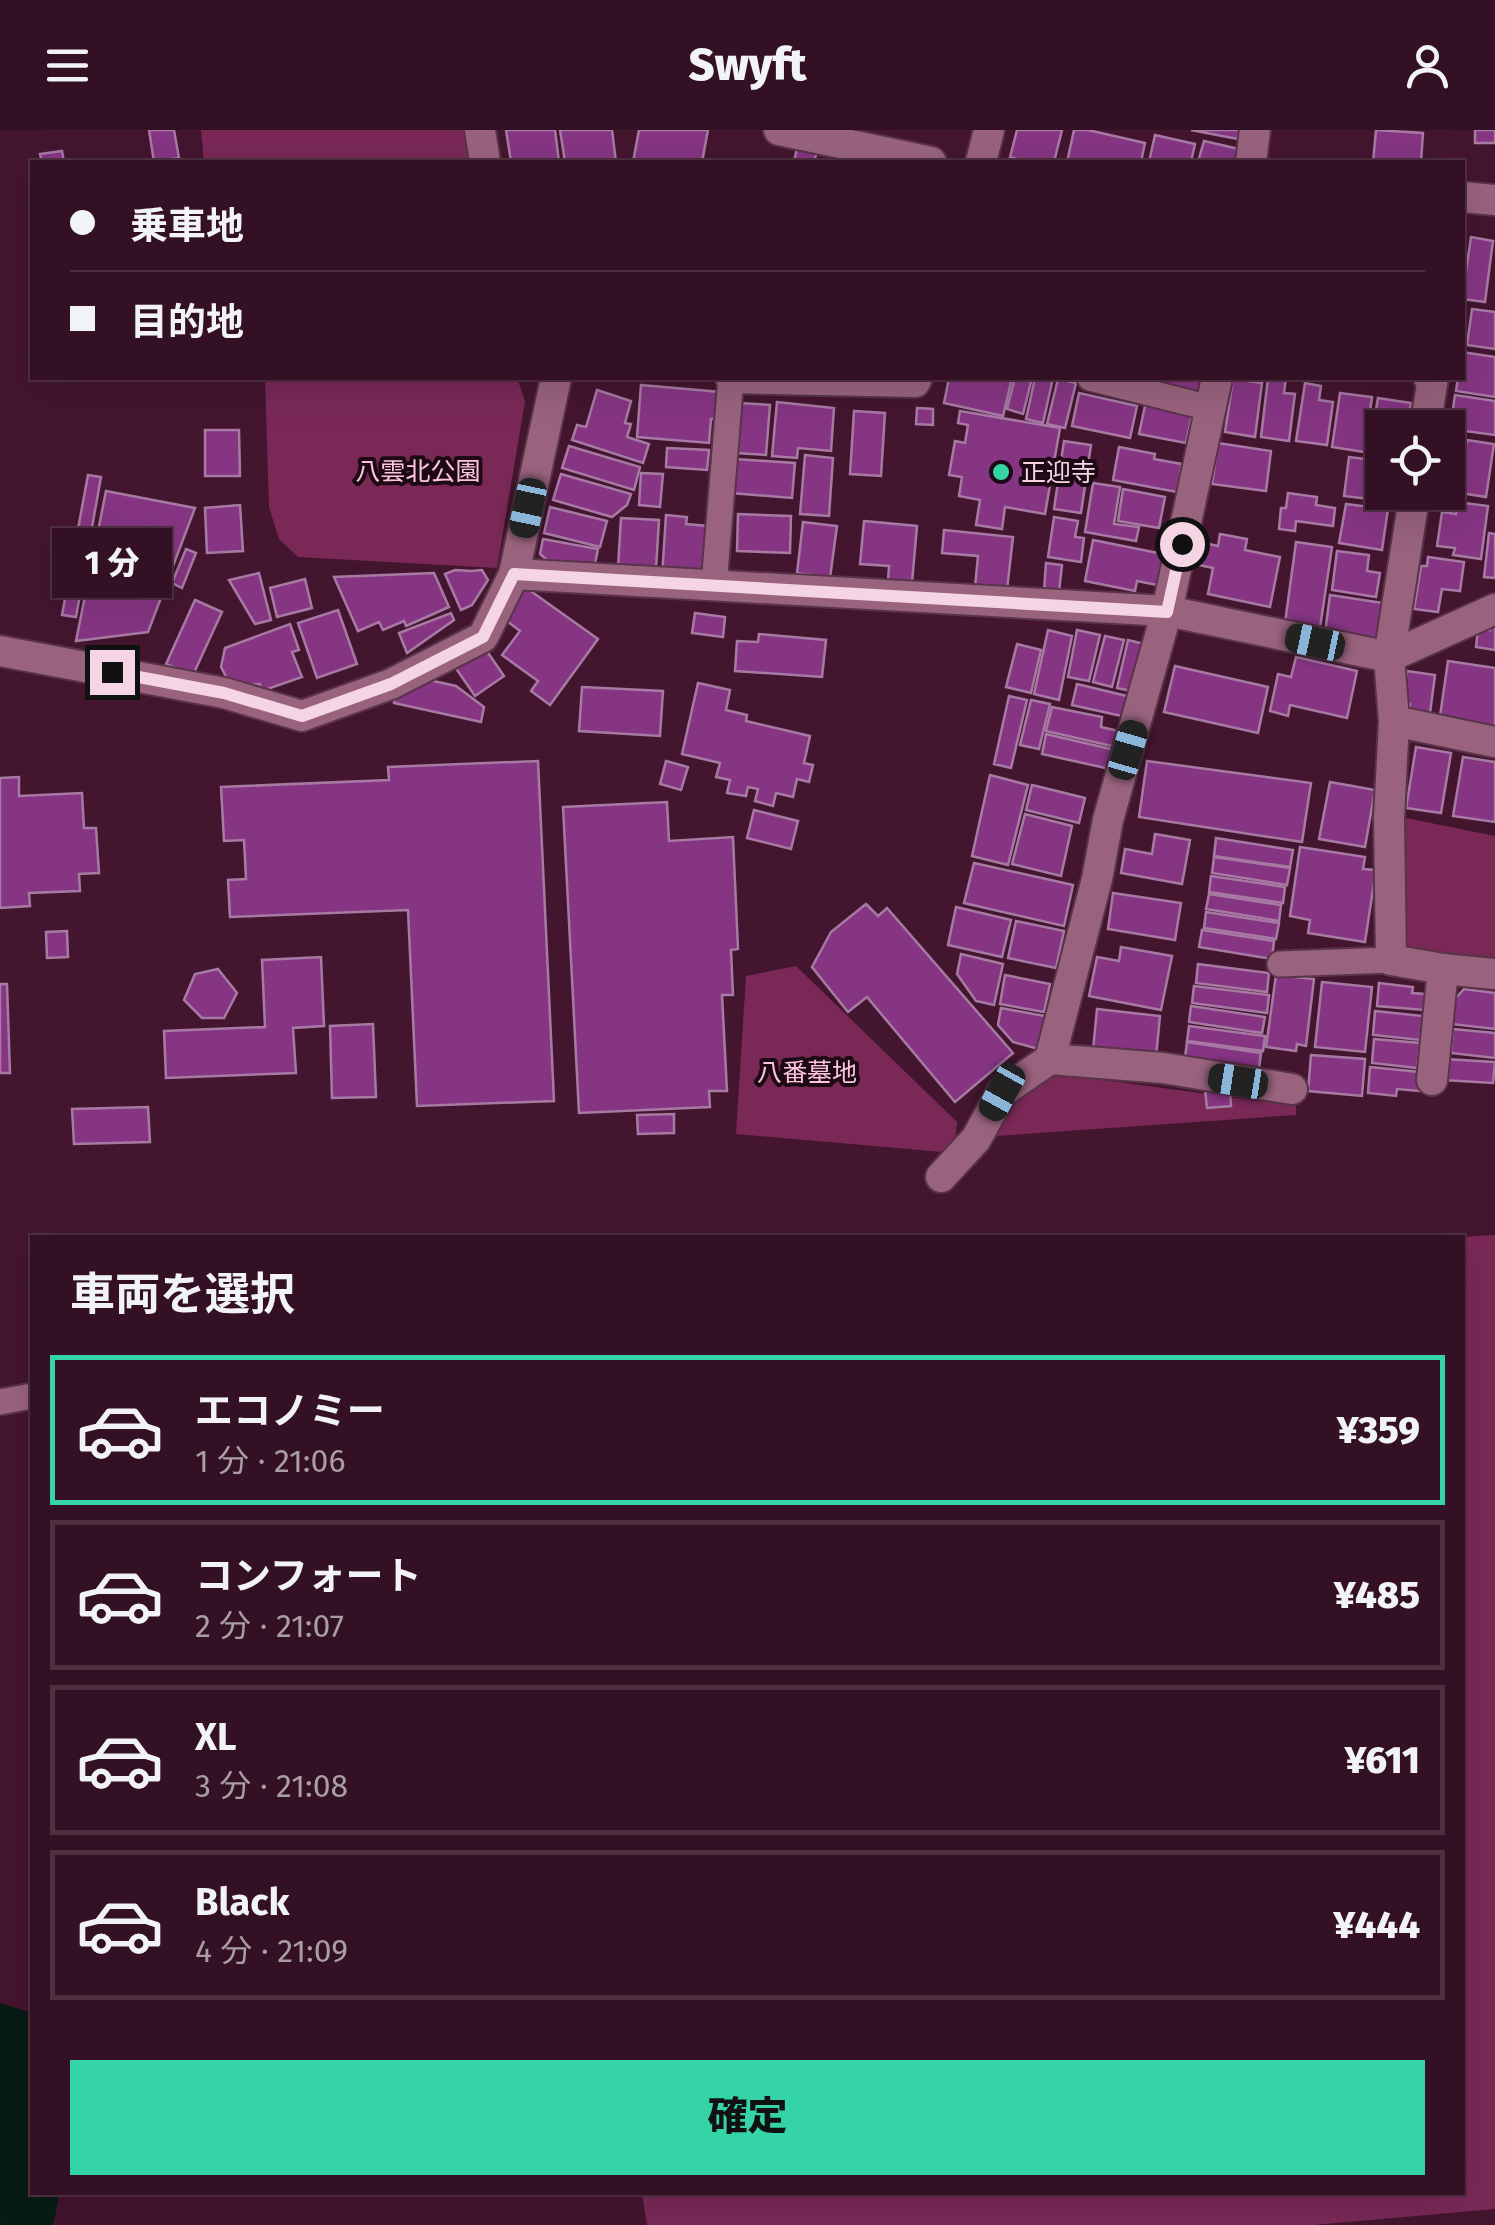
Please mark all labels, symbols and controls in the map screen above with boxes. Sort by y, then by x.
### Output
icon: menu [40,38,95,93]
text: Swyft [689,38,806,92]
icon: person [1400,38,1455,93]
text: 乗車地 [130,203,244,249]
text: 目的地 [130,299,244,345]
map controls [1365,410,1465,510]
button: locate [1365,410,1465,510]
park label: 八雲北公園 [355,457,481,487]
place label: 正迎寺 [1021,458,1096,488]
marker: 正迎寺 [990,461,1012,483]
car [507,476,549,540]
route start [1160,522,1205,567]
callout: 1 分 [52,527,172,597]
text: 1 分 [85,544,139,582]
car [1283,621,1347,663]
route end [90,650,135,695]
car [1105,717,1151,783]
park label: 八番墓地 [757,1058,857,1088]
car [974,1058,1030,1126]
car [1206,1061,1270,1101]
text: 車両を選択 [70,1268,295,1322]
icon: car [75,1385,165,1475]
text: エコノミー [195,1388,385,1434]
text: ¥359 [1337,1407,1420,1453]
text: 1 分 · 21:06 [195,1442,345,1480]
icon: car [75,1550,165,1640]
text: コンフォート [195,1553,422,1599]
text: ¥485 [1334,1572,1420,1618]
text: 2 分 · 21:07 [195,1607,344,1645]
text: XL [195,1714,237,1760]
icon: car [75,1715,165,1805]
text: ¥611 [1344,1737,1420,1783]
text: 3 分 · 21:08 [195,1767,348,1805]
text: Black [195,1879,290,1925]
icon: car [75,1880,165,1970]
text: ¥444 [1333,1902,1420,1948]
text: 4 分 · 21:09 [195,1932,348,1970]
button: 確定 [70,2060,1425,2175]

